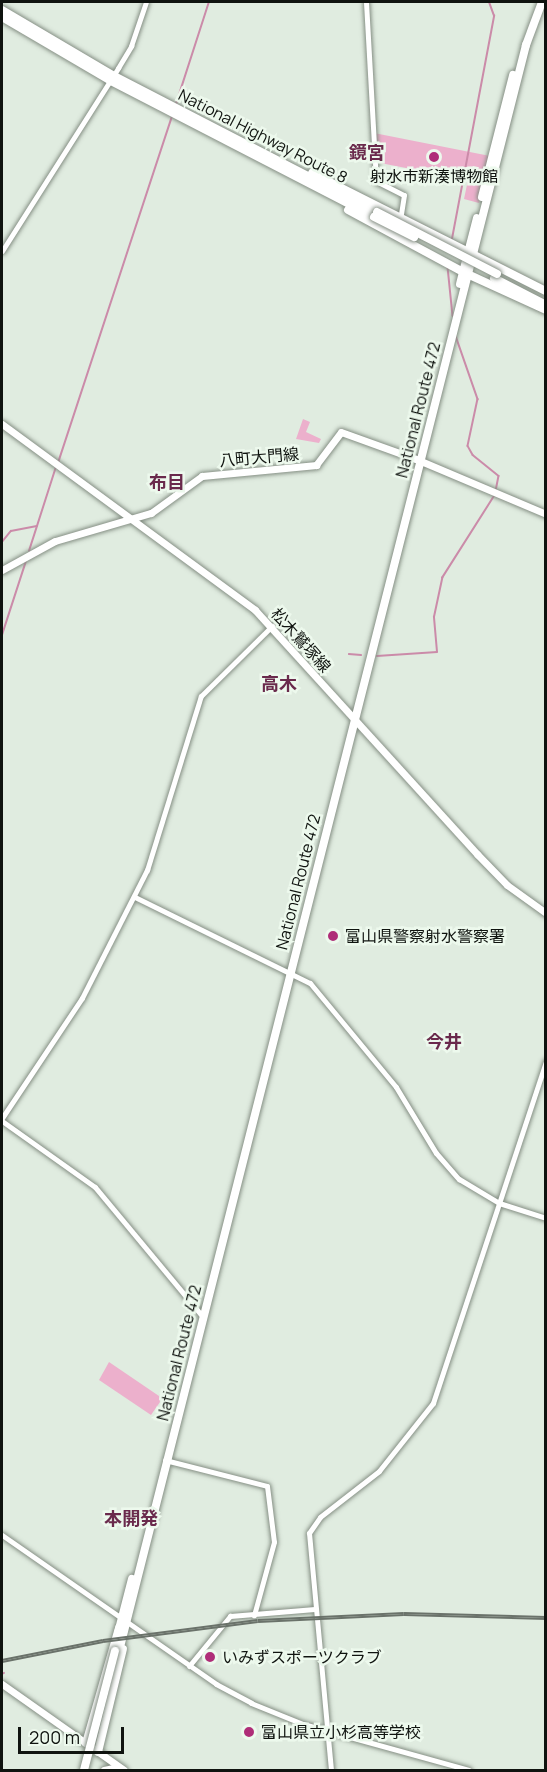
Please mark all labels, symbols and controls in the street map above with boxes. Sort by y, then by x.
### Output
street label: National Highway Route 8 [175,85,351,187]
district label: 鏡宮 [349,141,385,163]
marker: 射水市新湊博物館 [427,150,441,164]
place label: 射水市新湊博物館 [370,166,498,186]
street label: National Route 472 [392,340,444,480]
street label: 八町大門線 [218,444,300,470]
district label: 布目 [149,471,185,493]
street label: 松木鷲塚線 [267,604,335,676]
district label: 高木 [261,672,297,694]
street label: National Route 472 [272,812,324,952]
place label: 富山県警察射水警察署 [345,926,505,946]
marker: 富山県警察射水警察署 [326,929,340,943]
district label: 今井 [426,1030,462,1052]
street label: National Route 472 [153,1283,205,1423]
district label: 本開発 [104,1507,158,1529]
place label: いみずスポーツクラブ [222,1647,382,1667]
marker: いみずスポーツクラブ [203,1650,217,1664]
scale bar [21,1715,128,1753]
place label: 富山県立小杉高等学校 [261,1722,421,1742]
text: 200 m [29,1725,80,1749]
marker: 富山県立小杉高等学校 [242,1725,256,1739]

